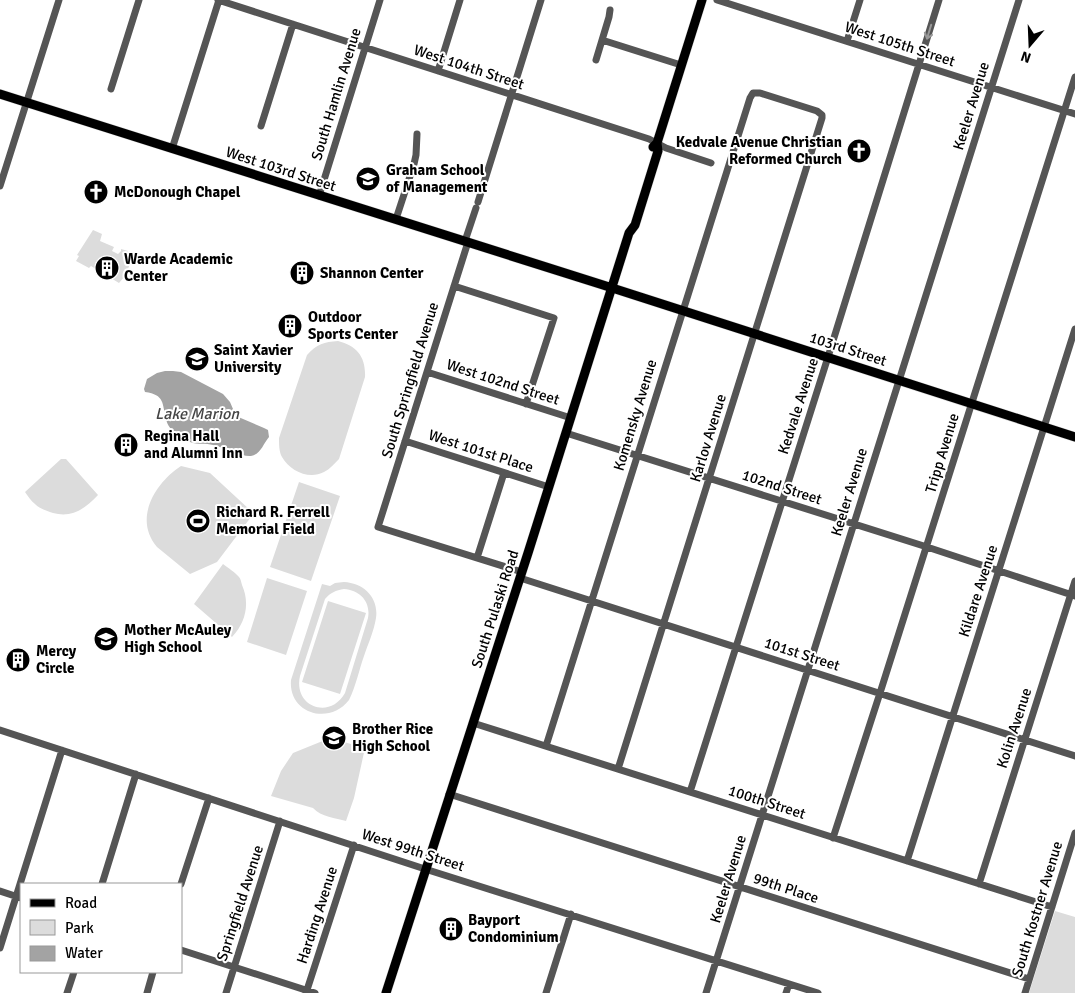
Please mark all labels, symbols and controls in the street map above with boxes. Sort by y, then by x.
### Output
street label: West 105th Street [843,18,957,70]
north arrow [1005,20,1055,70]
one-way arrow [924,24,934,40]
street label: South Hamlin Avenue [307,26,365,162]
street label: West 104th Street [412,41,526,93]
text: N [1019,47,1033,66]
street label: Keeler Avenue [949,60,993,152]
place label: Kedvale Avenue Christian Reformed Church [676,133,842,168]
church icon: Kedvale Avenue Christian Reformed Church [846,138,872,164]
street label: West 103rd Street [224,143,338,195]
place label: Graham School of Management [386,161,488,196]
school or university icon: Graham School of Management [355,166,381,192]
church icon: McDonough Chapel [83,179,109,205]
place label: McDonough Chapel [114,183,241,201]
place label: Warde Academic Center [124,250,233,285]
building icon: Warde Academic Center [94,255,120,281]
building icon: Shannon Center [289,260,315,286]
place label: Shannon Center [320,264,424,282]
street label: South Springfield Avenue [378,300,442,460]
place label: Outdoor Sports Center [308,308,398,343]
building icon: Outdoor Sports Center [277,313,303,339]
street label: 103rd Street [807,328,889,370]
place label: Saint Xavier University [214,341,293,376]
school or university icon: Saint Xavier University [184,346,210,372]
street label: West 102nd Street [444,355,562,409]
street label: Kedvale Avenue [774,355,822,457]
street label: Komensky Avenue [610,357,660,473]
street label: Karlov Avenue [686,392,730,484]
water label: Lake Marion [155,404,240,424]
street label: Tripp Avenue [921,411,963,495]
street label: West 101st Place [426,426,536,476]
place label: Regina Hall and Alumni Inn [144,427,243,462]
building icon: Regina Hall and Alumni Inn [113,432,139,458]
street label: Keeler Avenue [827,446,871,538]
street label: 102nd Street [740,466,824,508]
place label: Richard R. Ferrell Memorial Field [216,503,330,538]
sports icon: Richard R. Ferrell Memorial Field [185,508,211,534]
street label: Kildare Avenue [955,543,1001,639]
street label: South Pulaski Road [467,548,523,670]
place label: Mother McAuley High School [124,621,232,656]
school or university icon: Mother McAuley High School [93,626,119,652]
street label: 101st Street [762,633,842,675]
place label: Mercy Circle [36,642,77,677]
building icon: Mercy Circle [5,647,31,673]
street label: Kolin Avenue [993,686,1035,770]
place label: Brother Rice High School [352,720,433,755]
school or university icon: Brother Rice High School [321,725,347,751]
street label: 100th Street [726,781,808,823]
street label: West 99th Street [359,825,467,875]
street label: Keeler Avenue [706,833,750,925]
street label: South Kostner Avenue [1008,839,1066,979]
street label: Springfield Avenue [213,843,267,963]
street label: Harding Avenue [293,864,341,966]
street label: 99th Place [751,869,821,907]
legend [20,883,182,973]
text: Road [65,894,97,912]
place label: Bayport Condominium [468,911,559,946]
building icon: Bayport Condominium [438,916,464,942]
text: Park [65,919,94,937]
text: Water [65,944,103,962]

